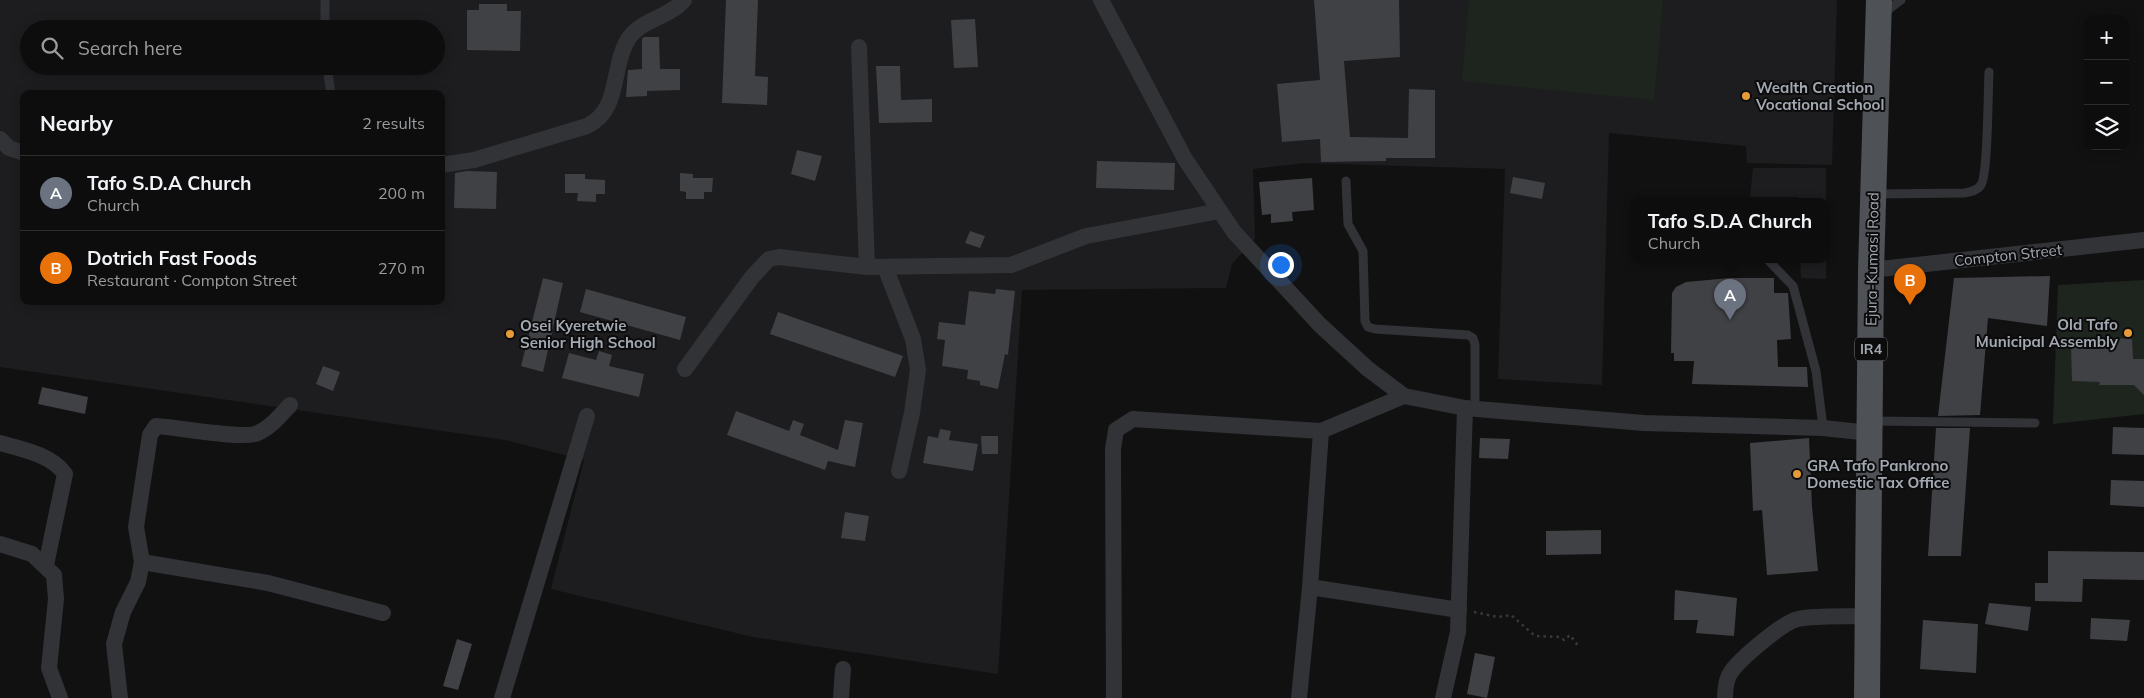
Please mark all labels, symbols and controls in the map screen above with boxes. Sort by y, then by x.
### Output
map controls [2084,15,2129,150]
button: + [2084,15,2129,60]
search box [20,20,445,75]
icon: search [38,34,66,62]
text: Search here [78,36,182,60]
button: − [2084,60,2129,105]
place label: Wealth Creation Vocational School [1755,78,1884,114]
marker: Wealth Creation Vocational School [1740,90,1752,102]
button: layers [2084,105,2129,150]
text: Nearby [40,110,113,136]
text: 2 results [362,113,425,133]
text: Tafo S.D.A Church [87,171,251,195]
text: A [50,183,62,203]
text: 200 m [378,183,425,203]
street label: Ejura-Kumasi Road [1861,192,1883,326]
text: Church [87,195,140,215]
popup [1631,198,1829,263]
text: Tafo S.D.A Church [1648,209,1812,233]
text: Church [1648,233,1700,253]
street label: Compton Street [1953,240,2063,270]
text: Dotrich Fast Foods [87,246,257,270]
your location [1268,252,1294,278]
text: B [50,258,62,278]
text: 270 m [378,258,425,278]
pin: B [1894,264,1926,305]
text: Restaurant · Compton Street [87,270,297,290]
pin: A [1714,279,1746,320]
place label: Old Tafo Municipal Assembly [1976,315,2119,351]
place label: Osei Kyeretwie Senior High School [520,316,656,352]
marker: Old Tafo Municipal Assembly [2122,327,2134,339]
marker: Osei Kyeretwie Senior High School [504,328,516,340]
road number: IR4 [1855,338,1887,360]
place label: GRA Tafo Pankrono Domestic Tax Office [1807,456,1950,492]
marker: GRA Tafo Pankrono Domestic Tax Office [1791,468,1803,480]

